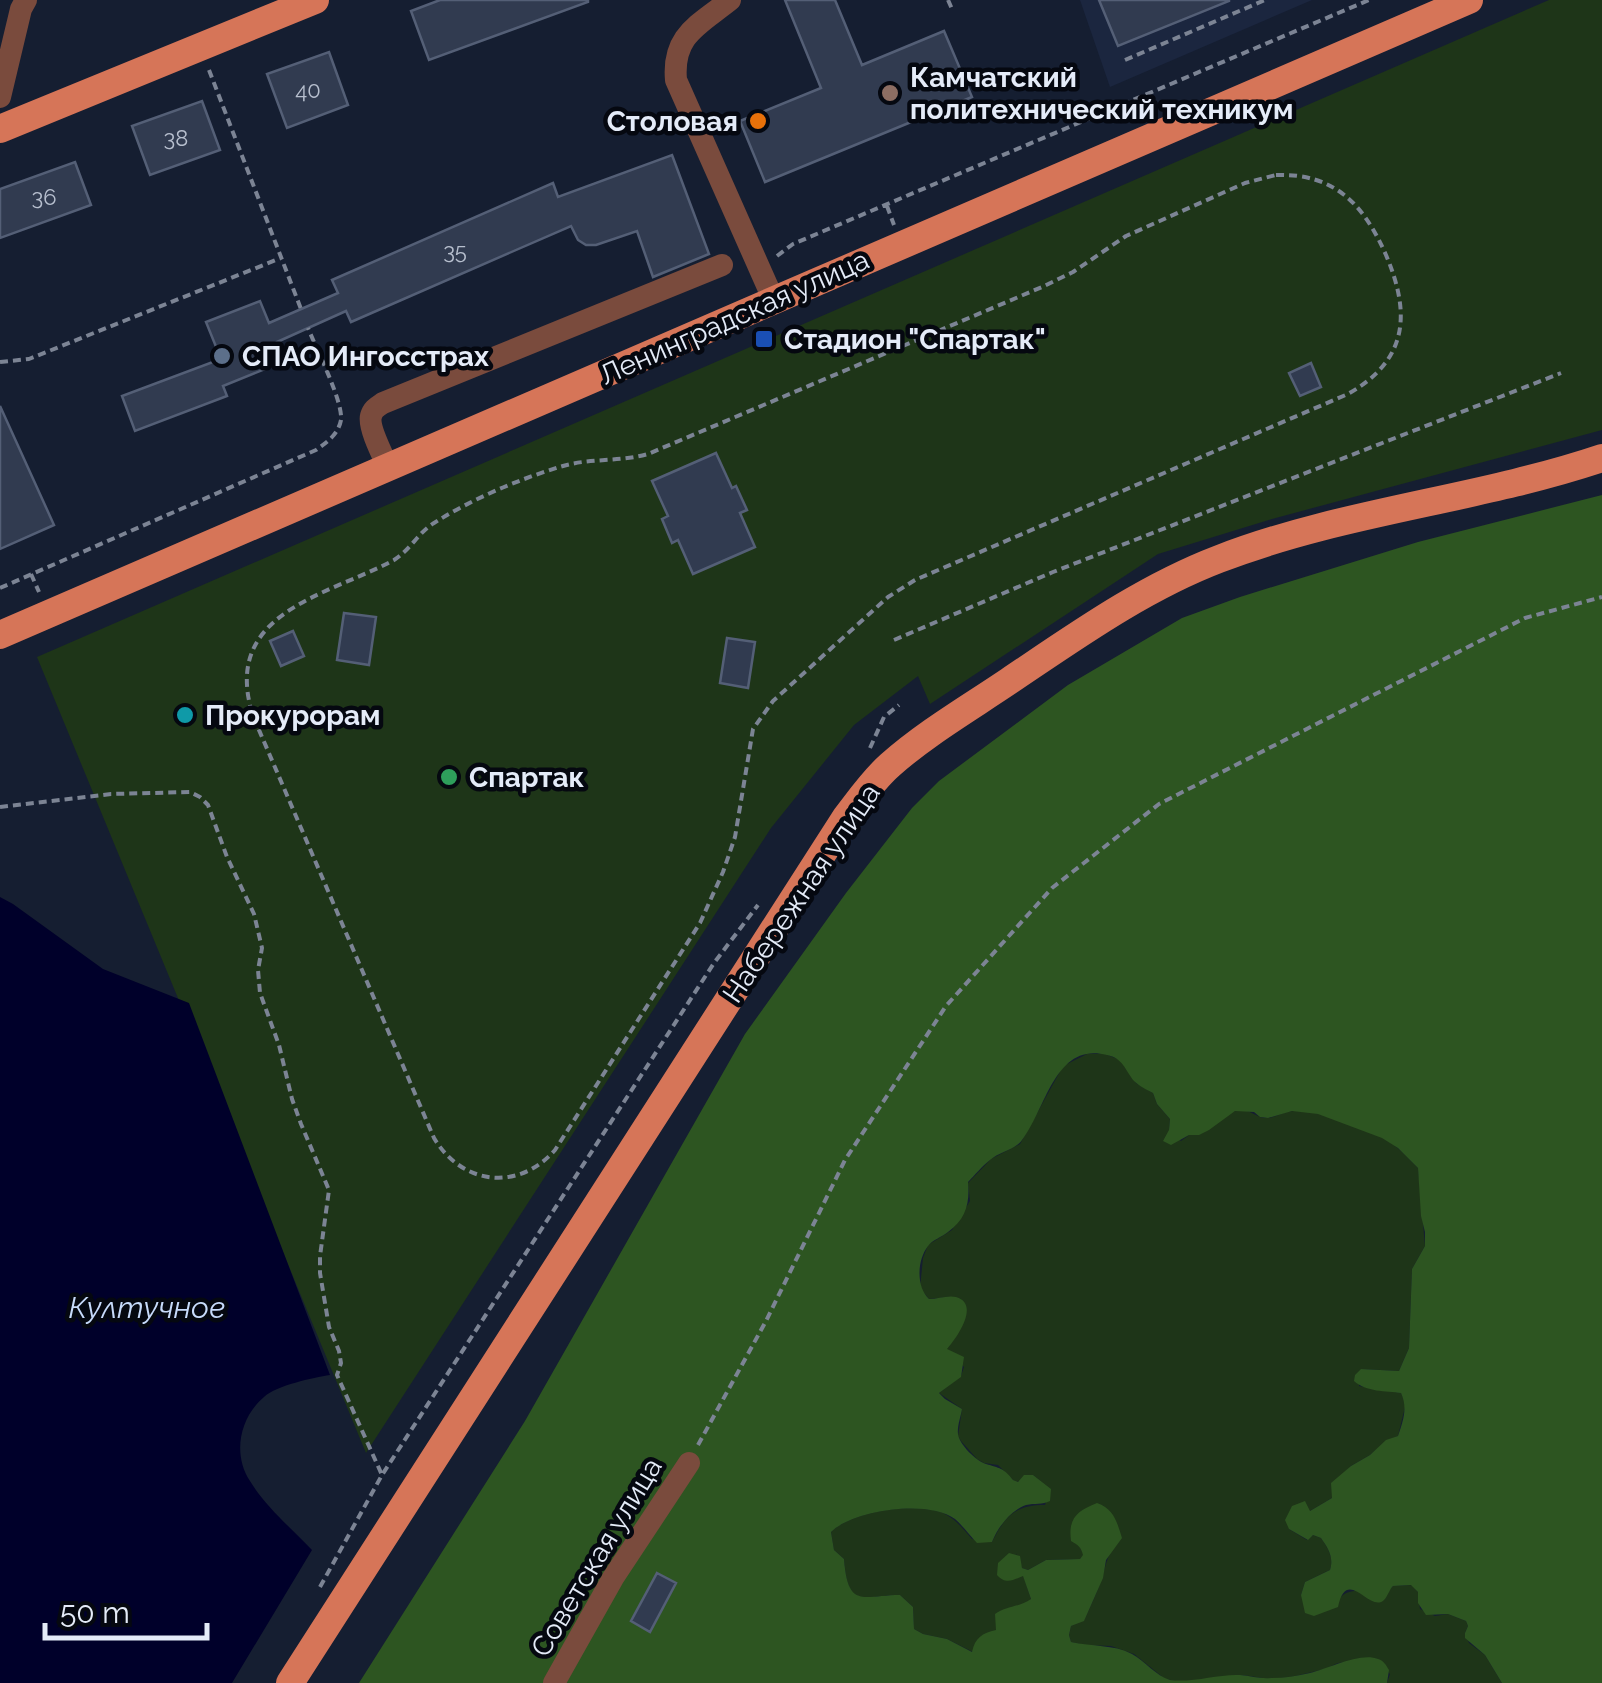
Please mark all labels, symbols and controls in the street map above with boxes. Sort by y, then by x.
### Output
place label: Камчатский политехнический техникум [910,61,1293,126]
house number: 40 [295,77,321,103]
marker: Камчатский политехнический техникум [879,82,901,104]
place label: Столовая [607,105,738,138]
marker: Столовая [747,110,769,132]
house number: 38 [164,125,188,151]
house number: 36 [31,184,57,210]
house number: 35 [443,238,467,264]
street label: Ленинградская улица [594,243,874,392]
place label: Стадион "Спартак" [784,323,1046,356]
marker: Стадион "Спартак" [753,328,775,350]
place label: СПАО Ингосстрах [242,340,489,373]
marker: СПАО Ингосстрах [211,345,233,367]
place label: Прокурорам [205,699,380,732]
marker: Прокурорам [174,704,196,726]
place label: Спартак [469,761,585,794]
marker: Спартак [438,766,460,788]
street label: Набережная улица [716,778,887,1009]
water label: Култучное [69,1290,226,1325]
street label: Советская улица [524,1452,669,1663]
scale bar [45,1578,208,1640]
text: 50 m [60,1595,130,1630]

